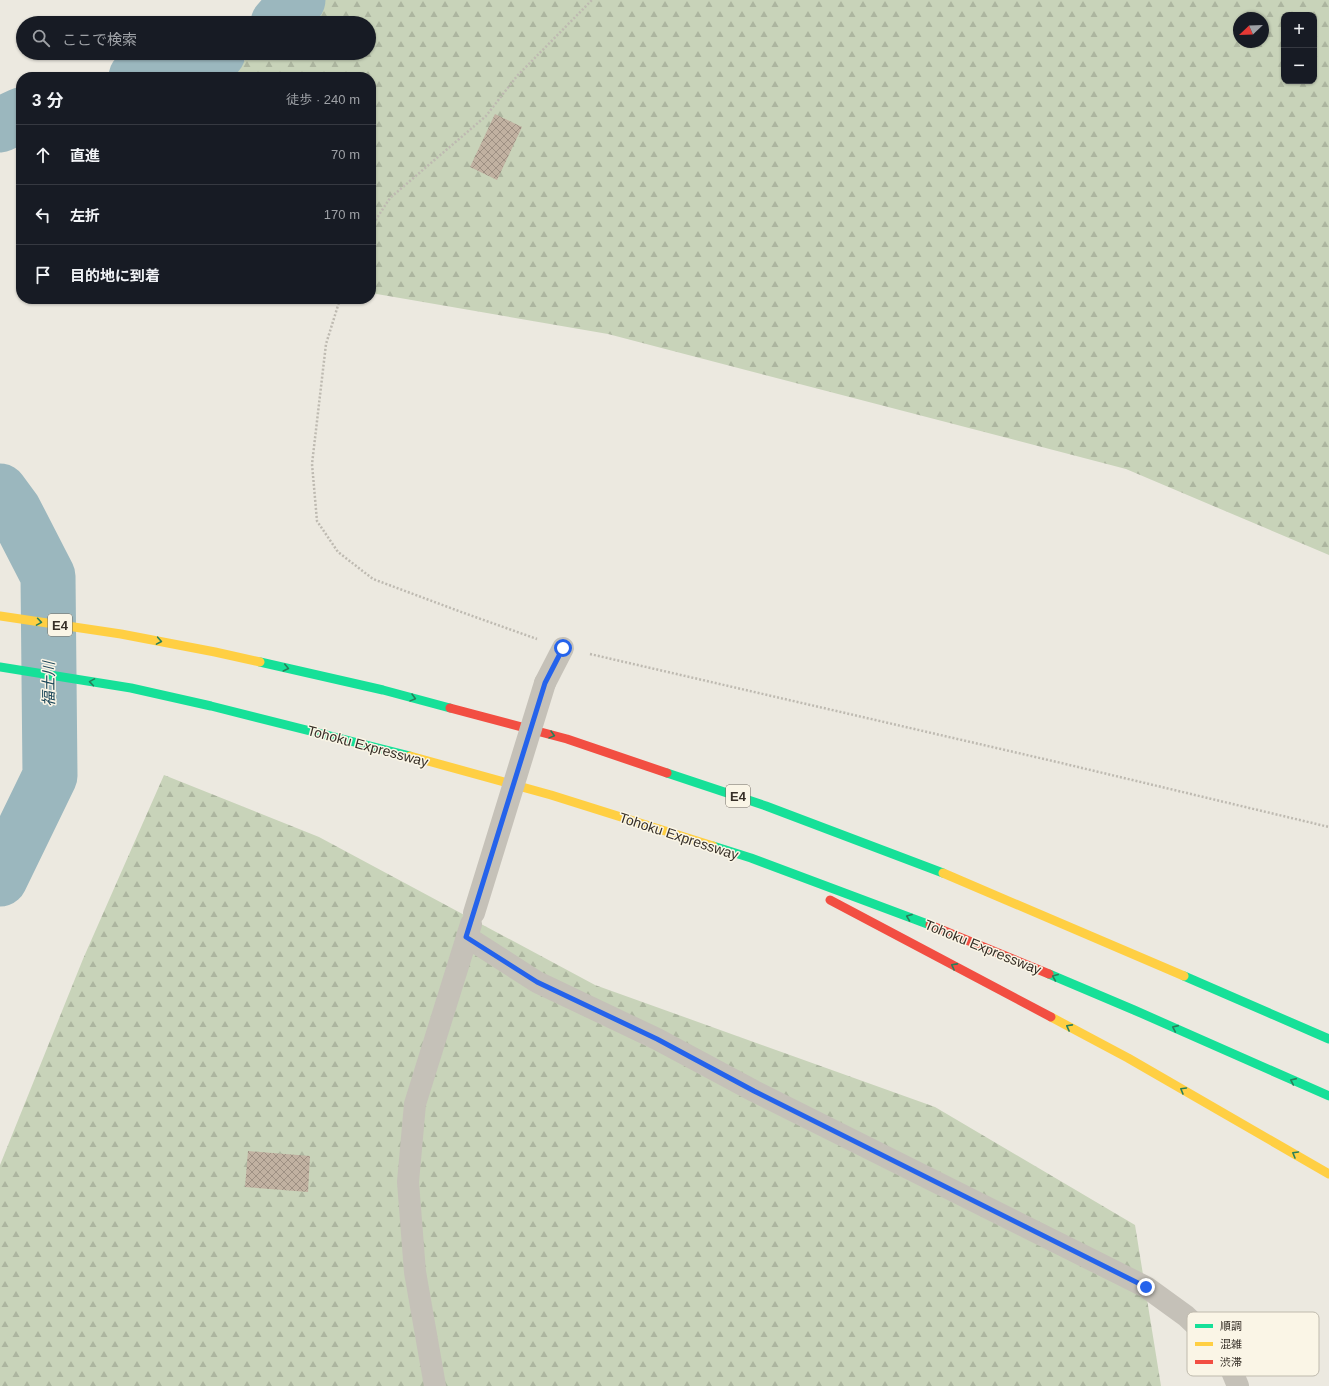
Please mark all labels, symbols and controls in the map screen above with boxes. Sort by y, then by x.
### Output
north arrow [1233,12,1269,48]
map controls [1281,12,1317,84]
button: + [1281,12,1317,48]
search box [16,16,376,60]
icon: search [30,27,52,49]
text: ここで検索 [62,31,137,48]
button: − [1281,48,1317,84]
text: 3 分 [32,91,63,110]
text: 徒歩 · 240 m [286,92,360,107]
icon: ahead [32,144,54,166]
text: 直進 [70,147,100,164]
text: 70 m [331,147,360,162]
icon: left [32,204,54,226]
text: 左折 [70,207,100,224]
text: 170 m [324,207,360,222]
icon: arrive [32,264,54,286]
text: 目的地に到着 [70,267,160,284]
road number: E4 [48,614,72,636]
one-way arrow [35,617,42,626]
one-way arrow [156,637,162,645]
route start [554,639,572,657]
water label: 福士川 [40,660,57,707]
one-way arrow [283,664,289,672]
one-way arrow [89,678,95,687]
one-way arrow [409,693,416,702]
street label: Tohoku Expressway [306,722,430,770]
one-way arrow [548,730,555,739]
road number: E4 [726,785,750,807]
street label: Tohoku Expressway [617,809,741,863]
one-way arrow [905,914,912,922]
street label: Tohoku Expressway [922,916,1044,978]
one-way arrow [951,963,958,970]
one-way arrow [1051,974,1059,982]
one-way arrow [1066,1024,1073,1031]
one-way arrow [1171,1025,1179,1033]
one-way arrow [1290,1077,1297,1085]
one-way arrow [1179,1087,1187,1094]
one-way arrow [1292,1152,1299,1159]
route end [1137,1278,1155,1296]
legend [1187,1312,1319,1376]
text: 順調 [1220,1320,1242,1332]
text: 混雑 [1220,1338,1242,1350]
text: 渋滞 [1220,1356,1242,1368]

